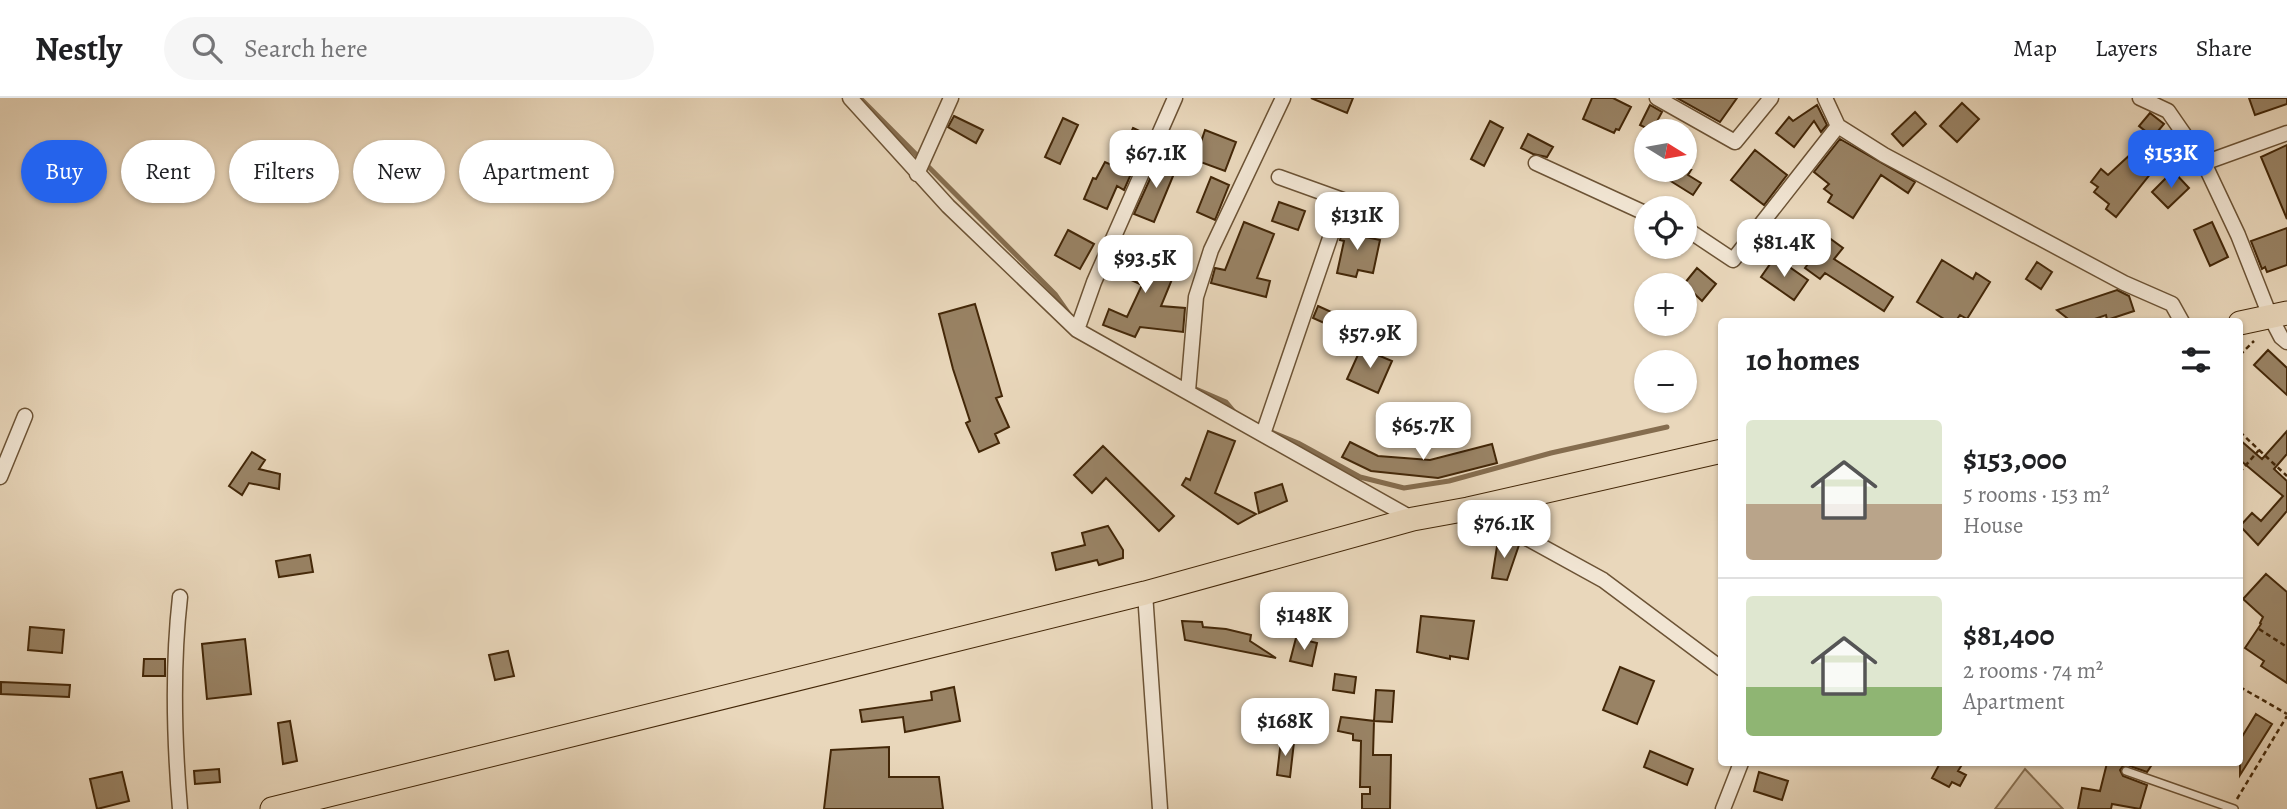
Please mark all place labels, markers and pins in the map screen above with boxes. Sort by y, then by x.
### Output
pin: $67.1K [1099,130,1213,190]
pin: $153K [2122,130,2220,190]
pin: $131K [1308,192,1406,252]
pin: $81.4K [1727,220,1841,279]
pin: $93.5K [1088,236,1202,295]
pin: $57.9K [1313,310,1427,370]
pin: $65.7K [1366,402,1480,462]
pin: $76.1K [1447,500,1561,560]
pin: $148K [1255,592,1353,652]
pin: $168K [1236,698,1334,758]

